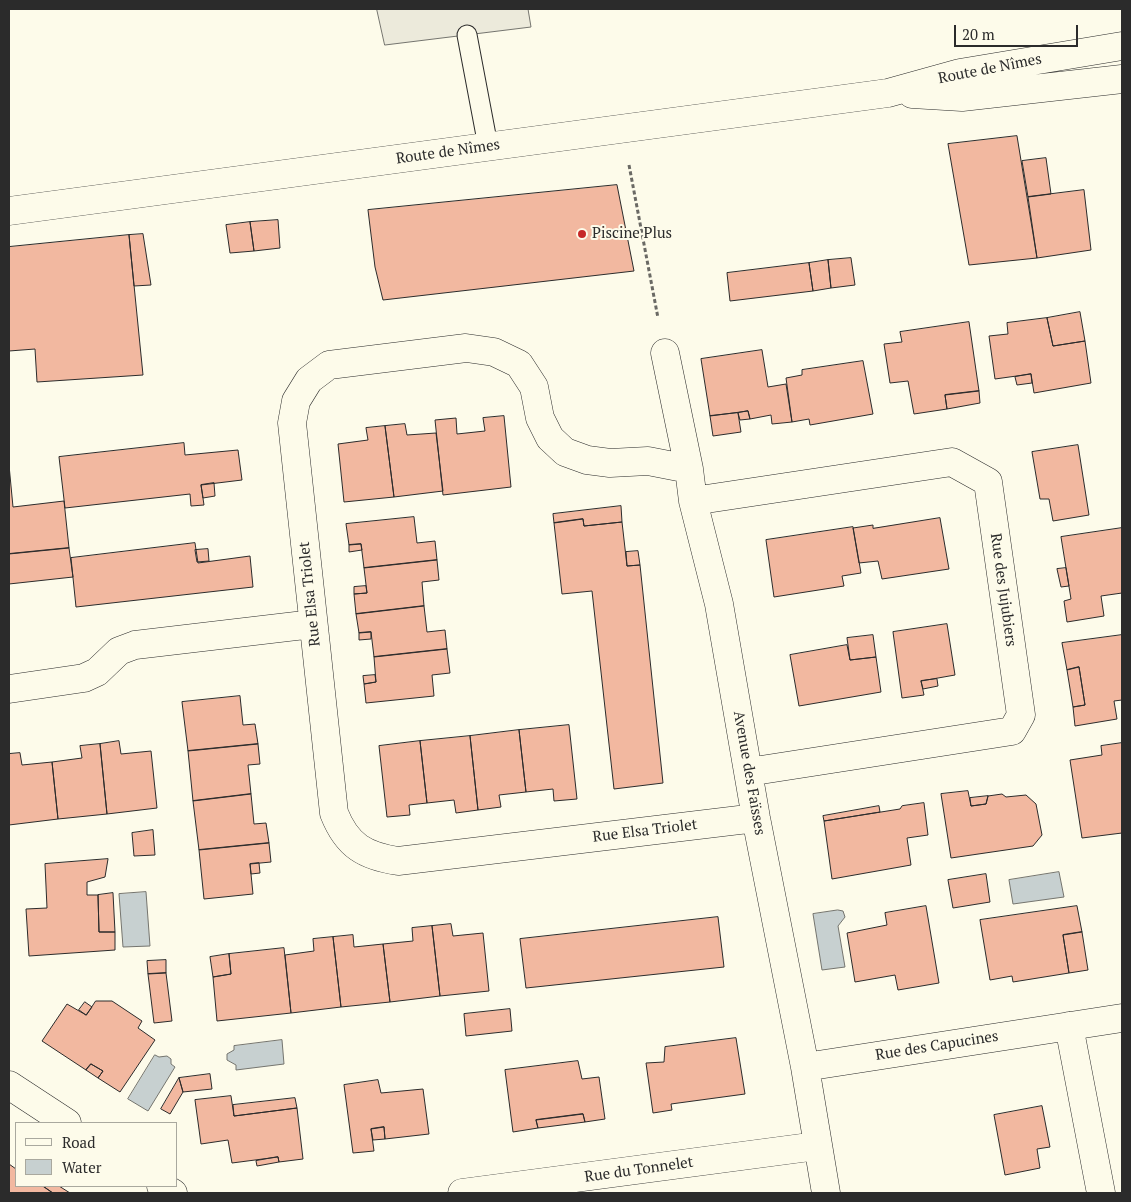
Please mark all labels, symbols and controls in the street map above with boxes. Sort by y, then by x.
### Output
scale bar [956,15,1080,47]
text: 20 m [962,24,995,44]
street label: Route de Nîmes [937,50,1043,88]
street label: Route de Nîmes [395,136,501,168]
place label: Piscine Plus [592,225,672,243]
marker: Piscine Plus [576,228,588,240]
street label: Rue des Jujubiers [986,532,1020,648]
street label: Rue Elsa Triolet [296,541,324,647]
street label: Avenue des Faïsses [729,709,769,837]
street label: Rue Elsa Triolet [592,816,698,846]
street label: Rue des Capucines [874,1027,1000,1065]
legend [15,1122,178,1187]
text: Road [62,1132,95,1152]
street label: Rue du Tonnelet [584,1153,694,1187]
text: Water [62,1157,101,1177]

